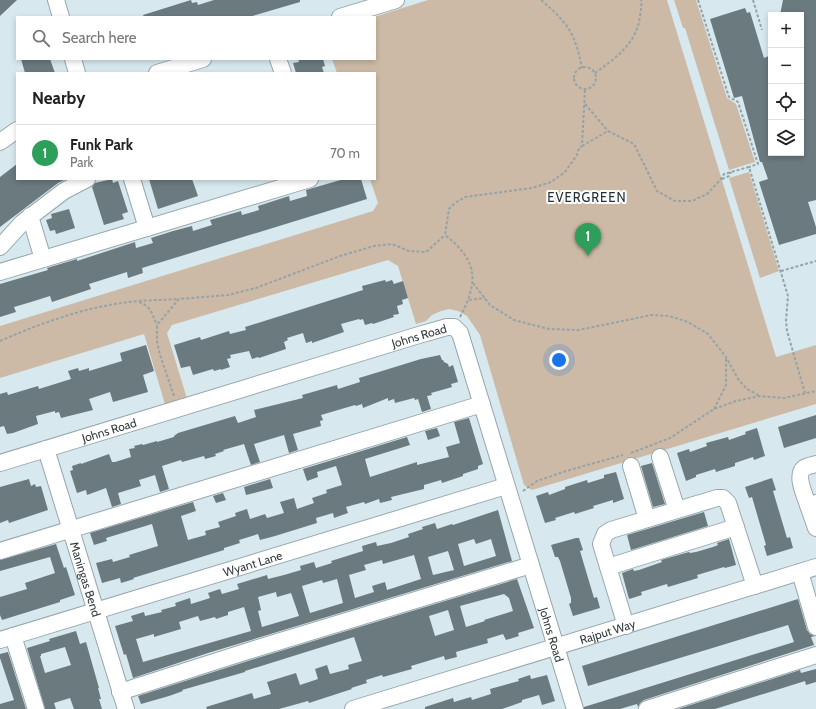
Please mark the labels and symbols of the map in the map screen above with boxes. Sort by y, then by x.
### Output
district label: EVERGREEN [547,189,627,205]
pin: 1 [575,223,601,256]
street label: Johns Road [389,320,448,351]
your location [549,350,569,370]
street label: Johns Road [79,414,138,445]
street label: Maningas Bend [67,540,105,618]
street label: Wyant Lane [221,547,284,579]
street label: Johns Road [536,604,568,664]
street label: Rajput Way [578,615,637,647]

